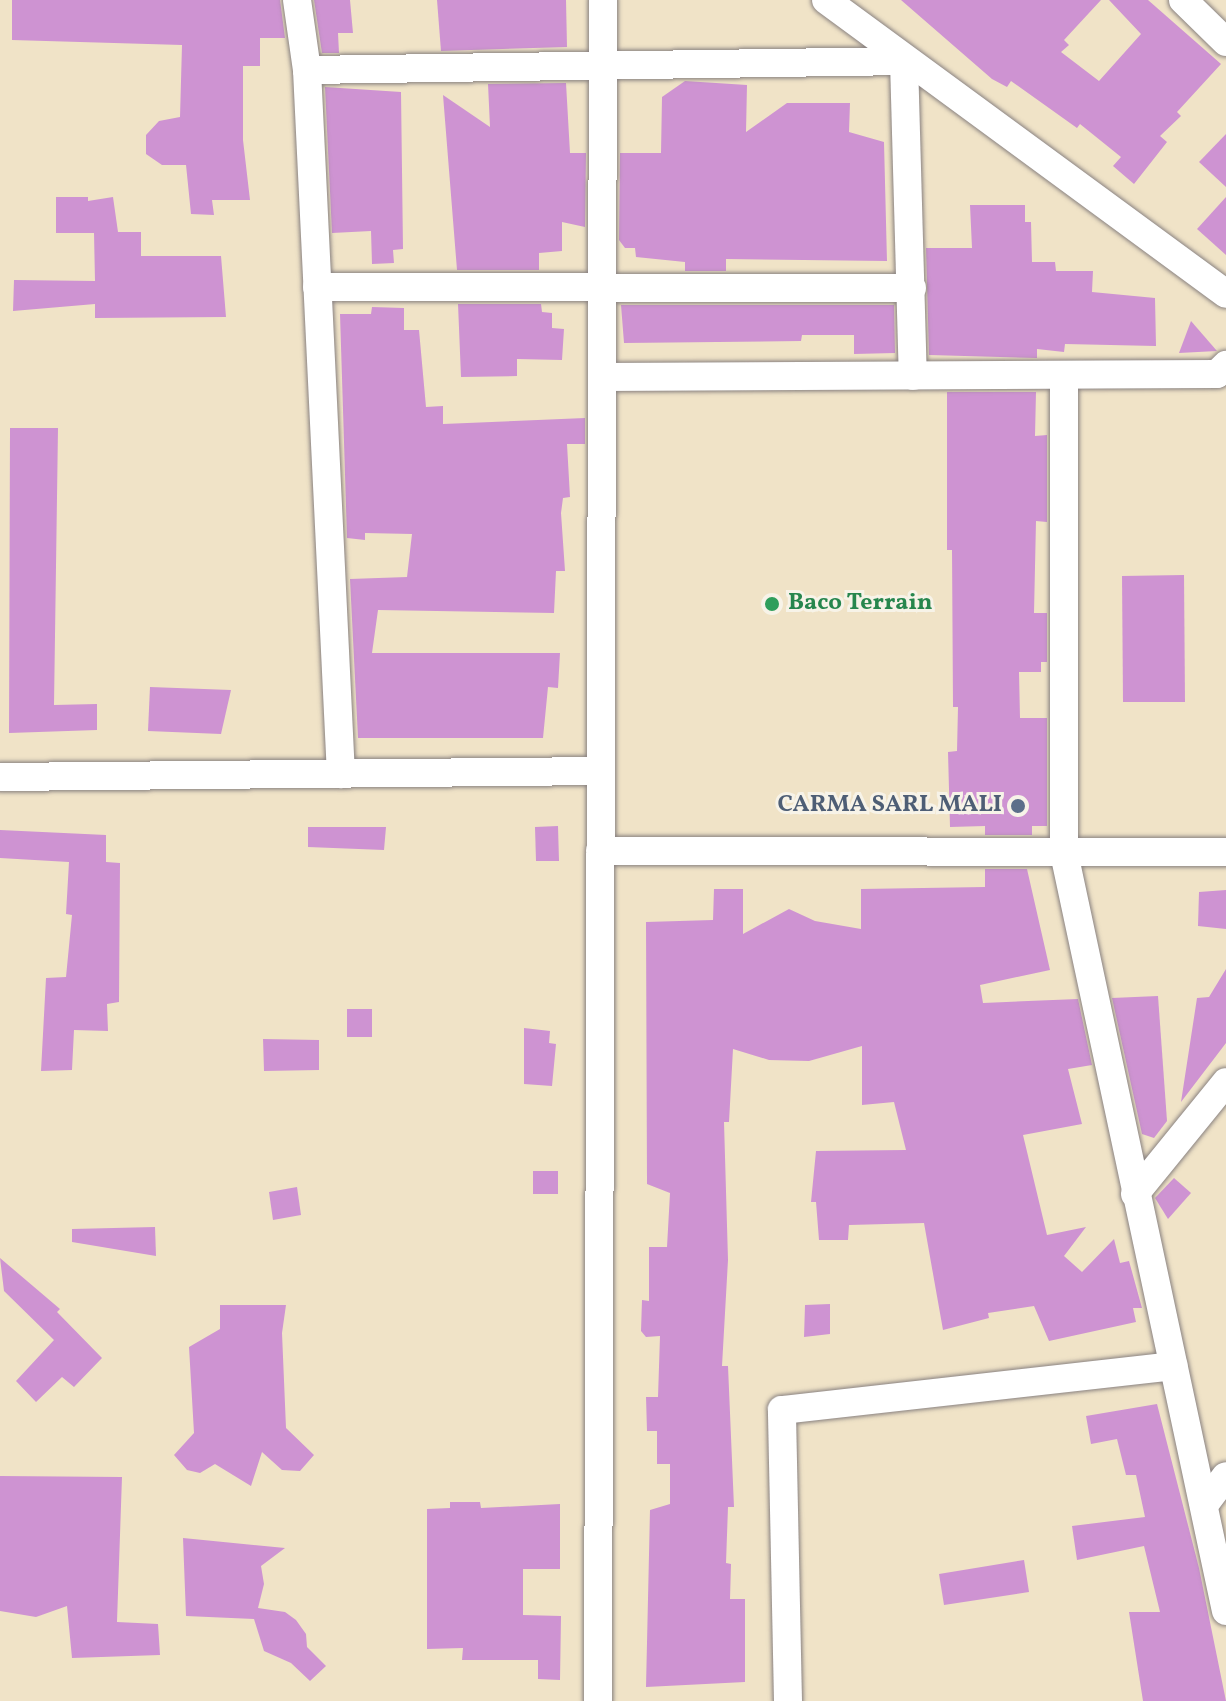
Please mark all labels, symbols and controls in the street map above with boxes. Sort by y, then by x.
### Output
place label: Baco Terrain [788,590,933,618]
marker: Baco Terrain [763,595,781,613]
place label: CARMA SARL MALI [777,792,1002,820]
marker: CARMA SARL MALI [1009,797,1027,815]

